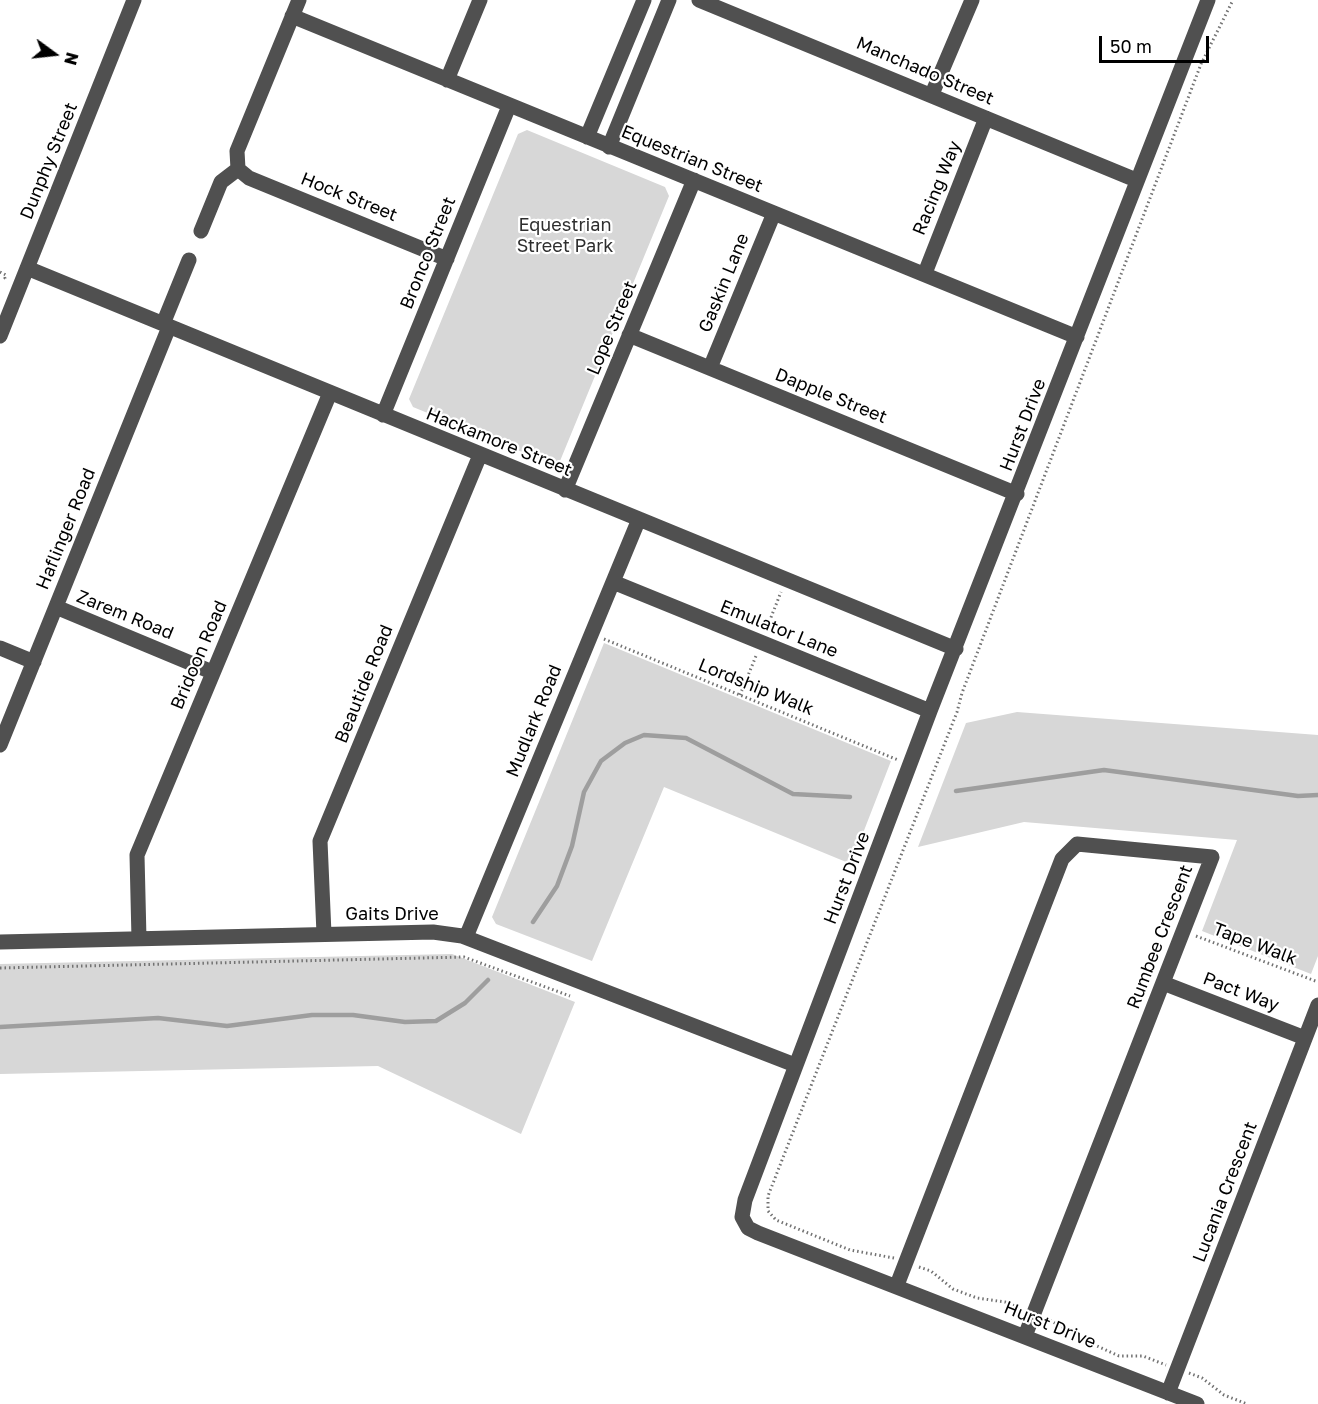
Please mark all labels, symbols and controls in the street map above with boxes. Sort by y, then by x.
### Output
north arrow [24,24,84,84]
scale bar [1102,24,1212,62]
street label: Manchado Street [853,32,997,110]
text: 50 m [1110,35,1152,57]
text: N [60,50,83,67]
street label: Dunphy Street [16,99,82,223]
street label: Equestrian Street [618,121,766,197]
street label: Racing Way [908,138,966,238]
street label: Hock Street [298,168,400,226]
street label: Bronco Street [396,194,460,312]
park label: Equestrian Street Park [517,214,613,256]
street label: Gaskin Lane [694,230,754,336]
street label: Lope Street [582,278,642,378]
street label: Dapple Street [772,364,890,428]
street label: Hurst Drive [995,376,1051,474]
street label: Hackamore Street [423,403,575,481]
street label: Haflinger Road [32,465,100,593]
street label: Zarem Road [73,586,177,644]
street label: Emulator Lane [717,596,841,662]
street label: Bridoon Road [166,597,232,713]
street label: Beautide Road [330,622,398,746]
street label: Lordship Walk [695,654,817,720]
street label: Mudlark Road [502,662,566,780]
street label: Hurst Drive [819,829,875,927]
street label: Rumbee Crescent [1123,862,1197,1012]
street label: Gaits Drive [345,903,439,925]
street label: Tape Walk [1210,918,1300,970]
street label: Pact Way [1200,968,1282,1016]
street label: Lucania Crescent [1188,1119,1262,1265]
street label: Hurst Drive [1001,1297,1099,1353]

